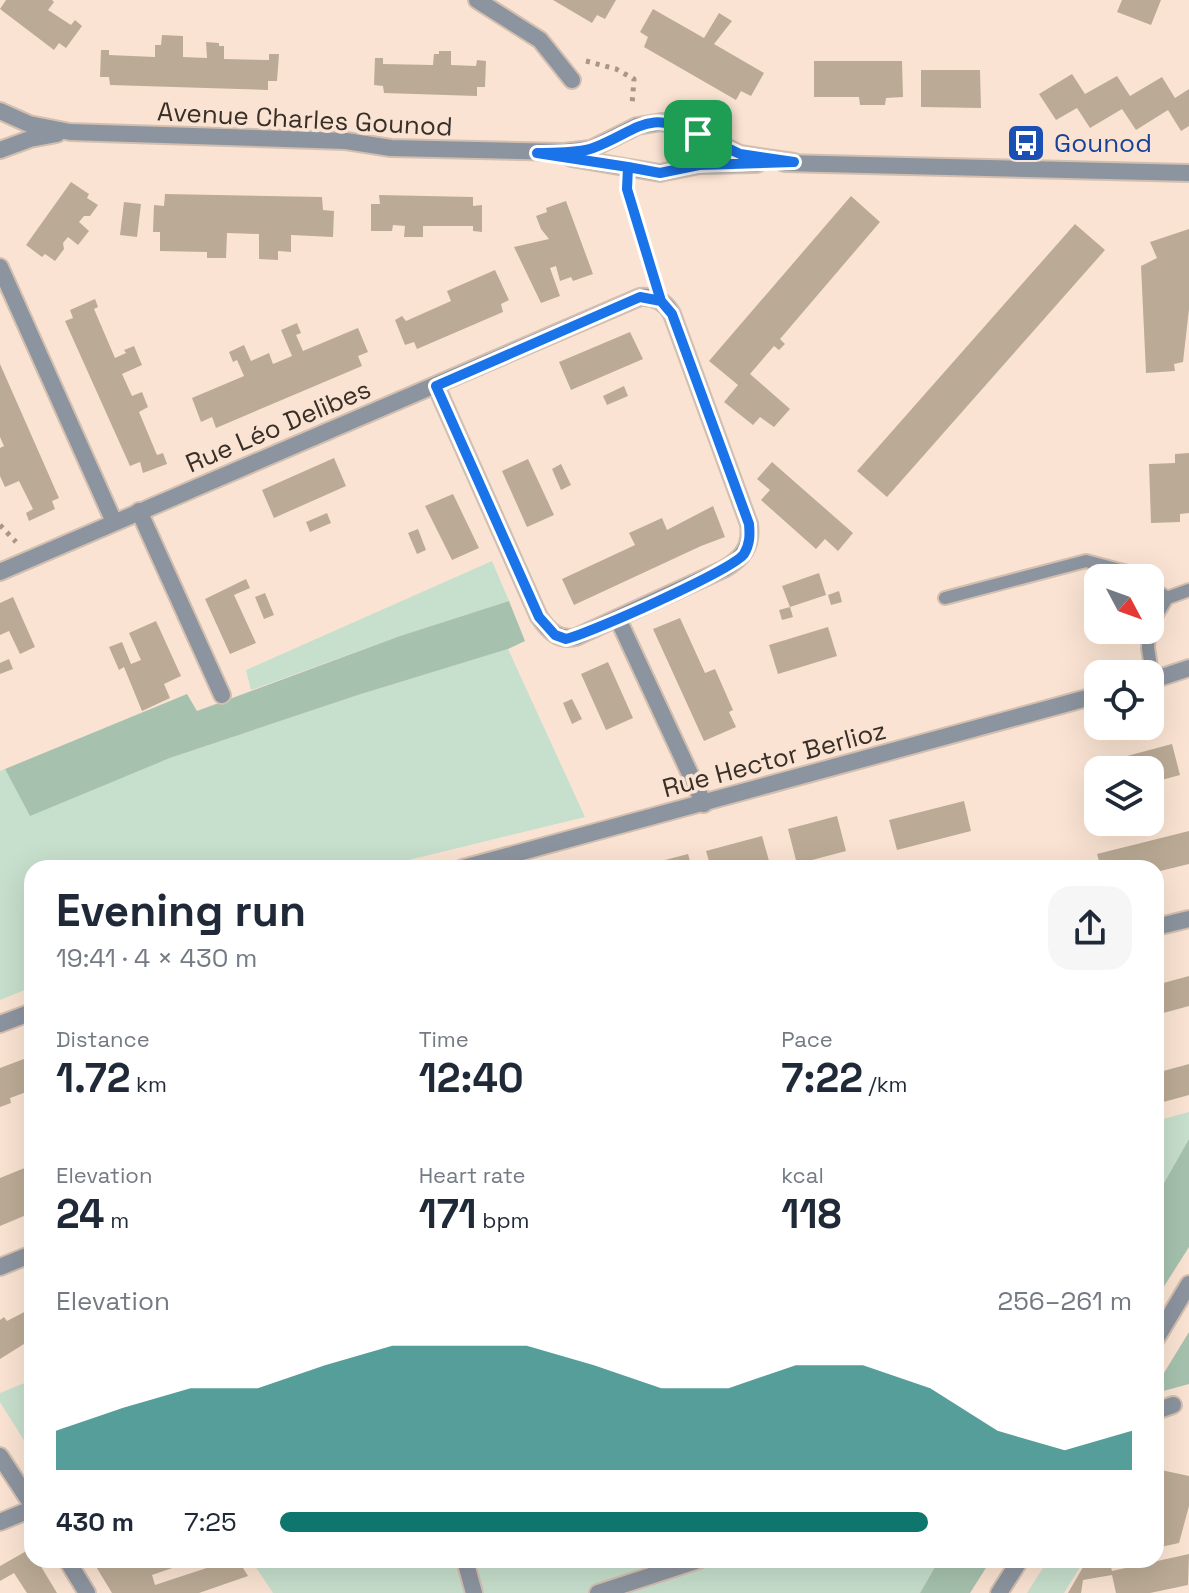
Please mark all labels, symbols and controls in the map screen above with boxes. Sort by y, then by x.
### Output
street label: Avenue Charles Gounod [156,94,454,144]
pin [664,100,732,168]
icon: arrive [676,112,720,156]
bus stop icon: Gounod [1005,122,1047,164]
place label: Gounod [1054,126,1152,160]
street label: Rue Léo Delibes [180,372,376,480]
north arrow [1084,564,1164,644]
map controls [1084,564,1164,836]
button: locate [1084,660,1164,740]
street label: Rue Hector Berlioz [658,713,890,805]
button: layers [1084,756,1164,836]
text: Evening run [56,883,306,939]
button: share [1048,886,1132,970]
text: 19:41 · 4 × 430 m [56,941,257,975]
text: Distance [56,1025,150,1053]
text: Time [419,1025,469,1053]
text: Pace [781,1025,833,1053]
text: 1.72 [56,1053,130,1104]
text: 12:40 [419,1053,524,1104]
text: 7:22 [781,1053,863,1104]
text: km [130,1070,167,1098]
text: /km [863,1070,908,1098]
text: Elevation [56,1161,152,1189]
text: Heart rate [419,1161,525,1189]
text: kcal [781,1161,824,1189]
text: 24 [56,1189,105,1240]
text: 171 [419,1189,477,1240]
text: 118 [781,1189,842,1240]
text: m [105,1206,129,1234]
text: bpm [477,1206,530,1234]
text: Elevation [56,1284,170,1318]
text: 256–261 m [998,1284,1132,1318]
text: 430 m [56,1505,134,1539]
text: 7:25 [184,1505,237,1539]

